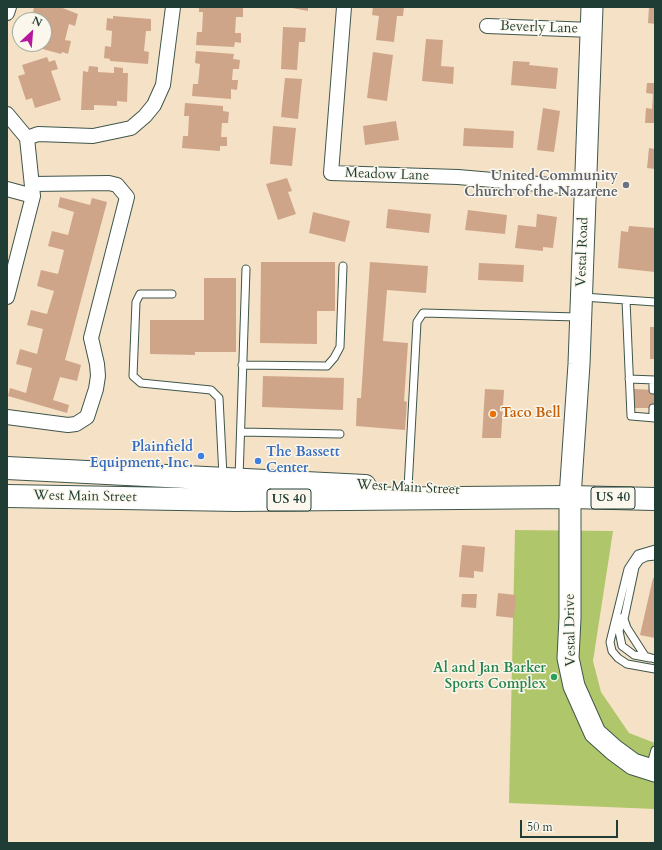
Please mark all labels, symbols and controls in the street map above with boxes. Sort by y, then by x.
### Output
north arrow [12,12,52,52]
text: N [29,13,45,30]
street label: Beverly Lane [500,18,578,38]
street label: Meadow Lane [345,165,429,185]
place label: United Community Church of the Nazarene [464,169,618,202]
marker: United Community Church of the Nazarene [621,180,631,190]
street label: Vestal Road [573,217,593,287]
place label: Taco Bell [501,406,561,422]
marker: Taco Bell [488,409,498,419]
place label: Plainfield Equipment, Inc. [90,440,193,472]
place label: The Bassett Center [266,445,340,478]
marker: Plainfield Equipment, Inc. [196,451,206,461]
marker: The Bassett Center [253,456,263,466]
street label: West Main Street [356,477,460,499]
road number: US 40 [591,487,635,509]
street label: West Main Street [33,488,137,506]
road number: US 40 [267,489,311,511]
street label: Vestal Drive [562,593,580,667]
place label: Al and Jan Barker Sports Complex [433,661,546,694]
marker: Al and Jan Barker Sports Complex [549,672,559,682]
scale bar [522,812,620,838]
text: 50 m [527,819,553,835]

